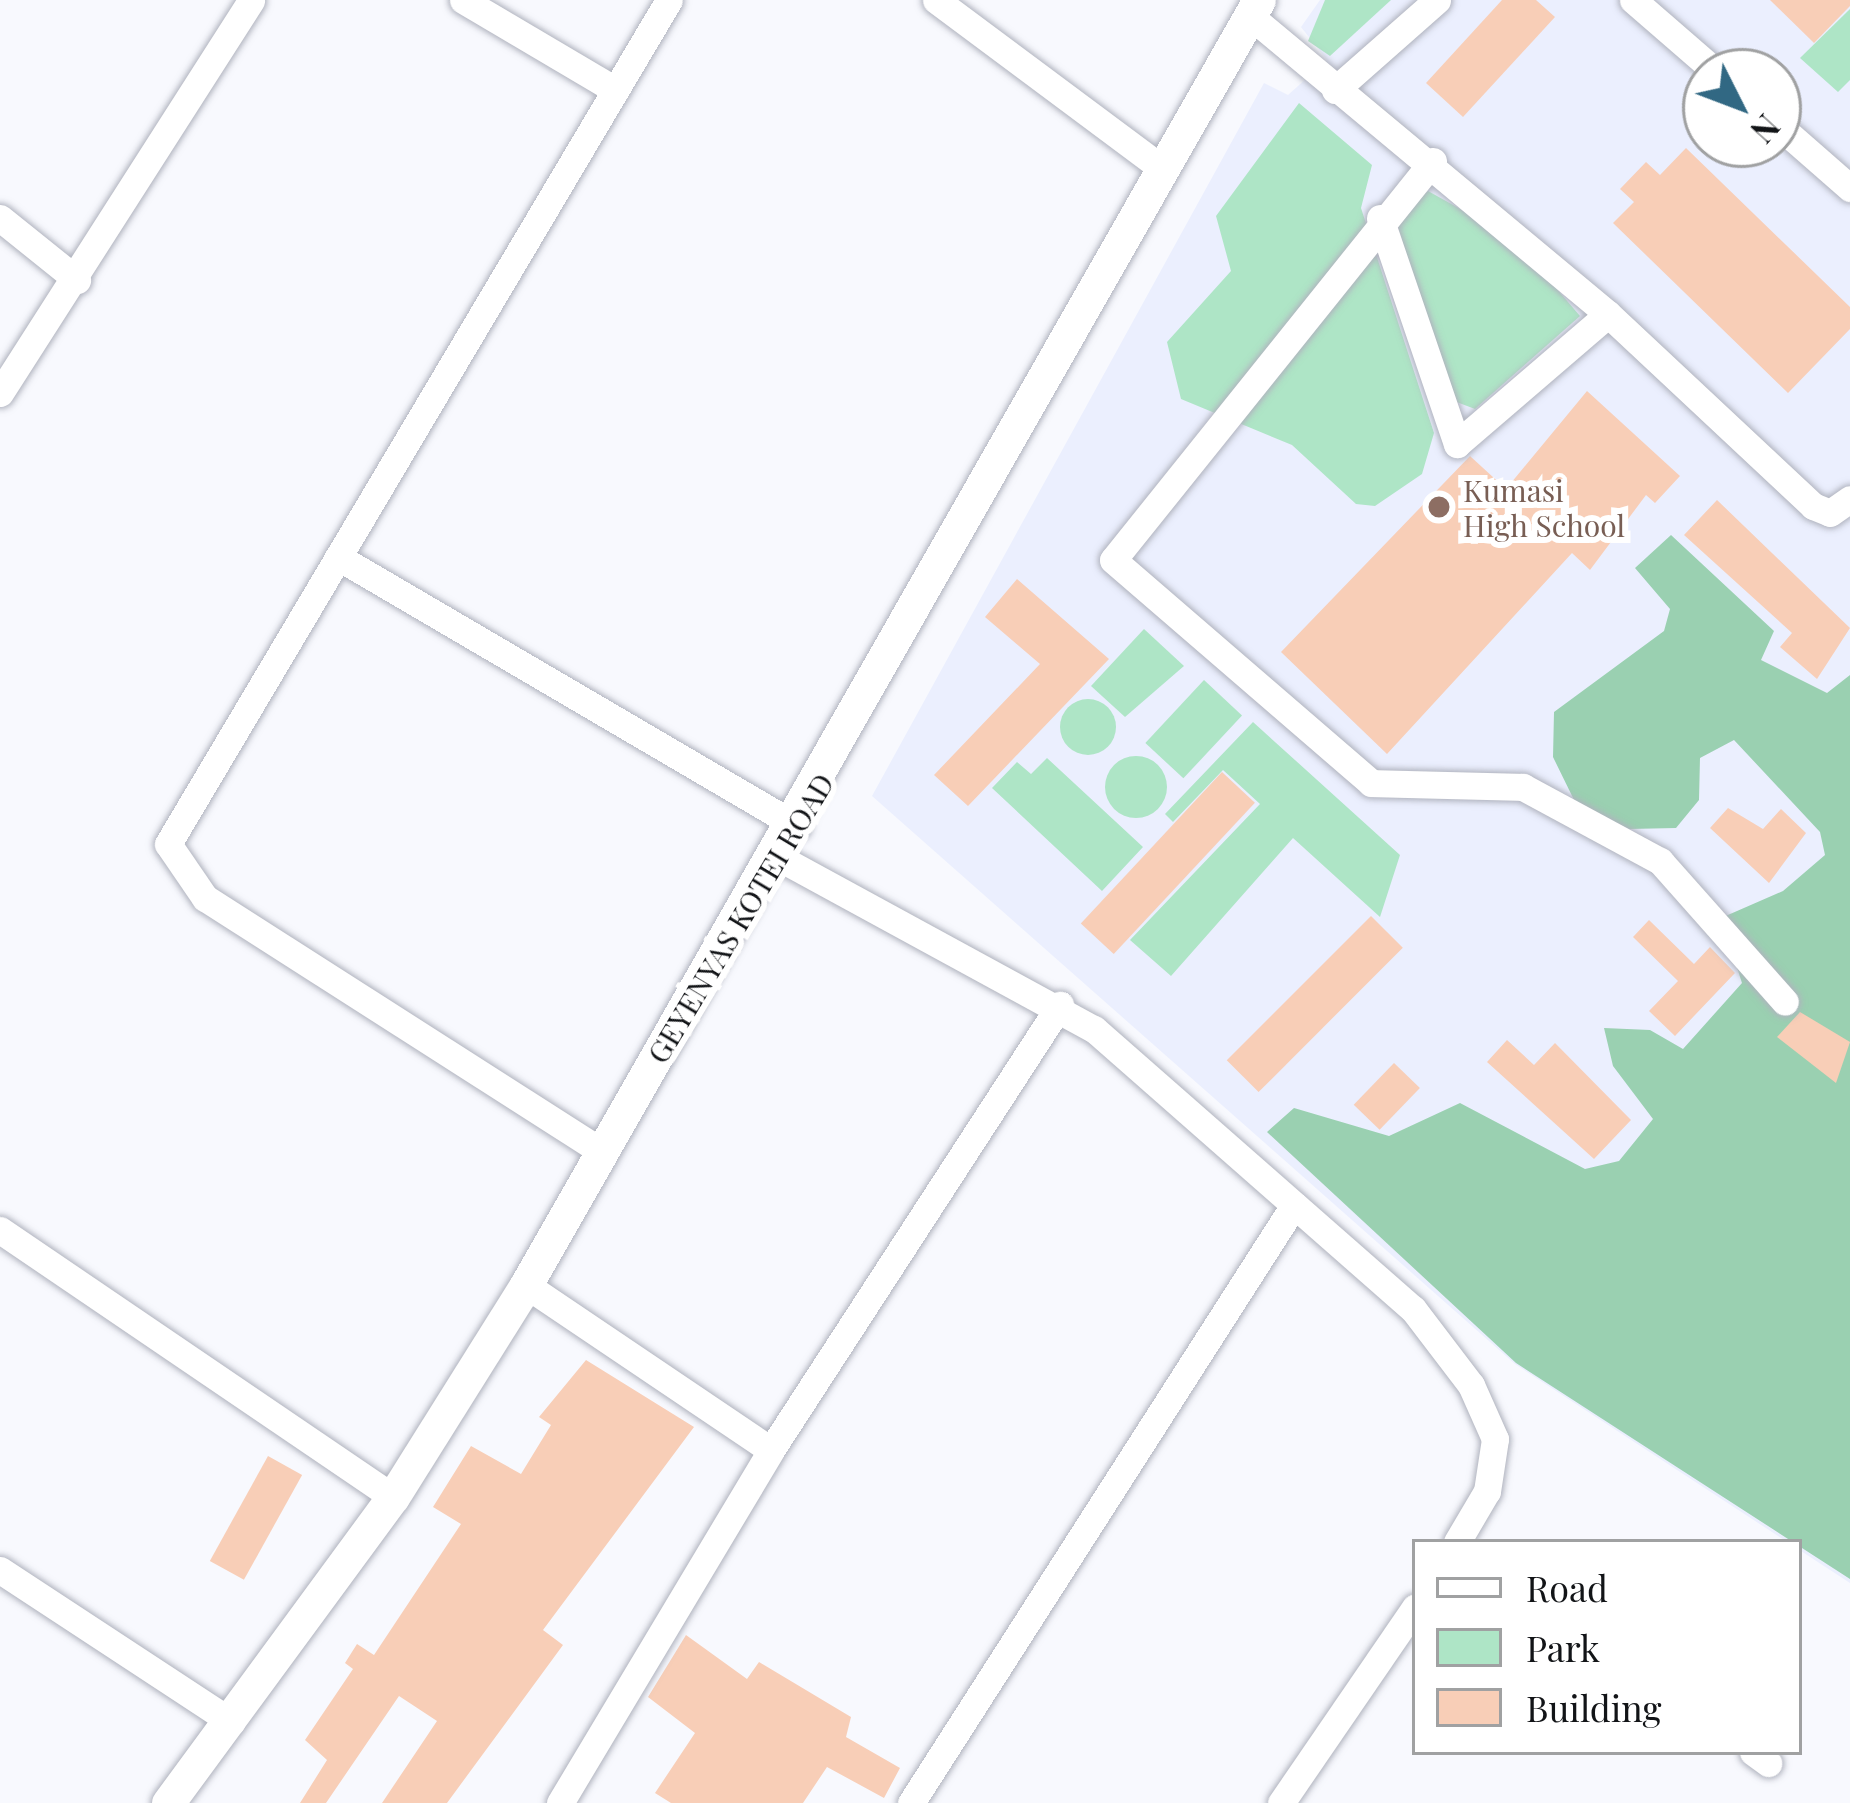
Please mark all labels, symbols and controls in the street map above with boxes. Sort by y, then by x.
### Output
north arrow [1682,48,1802,168]
text: N [1742,107,1791,154]
place label: Kumasi High School [1463,472,1625,542]
marker: Kumasi High School [1426,494,1452,520]
street label: GEYENYAS KOTEI ROAD [639,767,841,1069]
legend [1412,1539,1802,1755]
text: Road [1526,1563,1608,1611]
text: Park [1526,1623,1600,1671]
text: Building [1526,1683,1661,1731]

